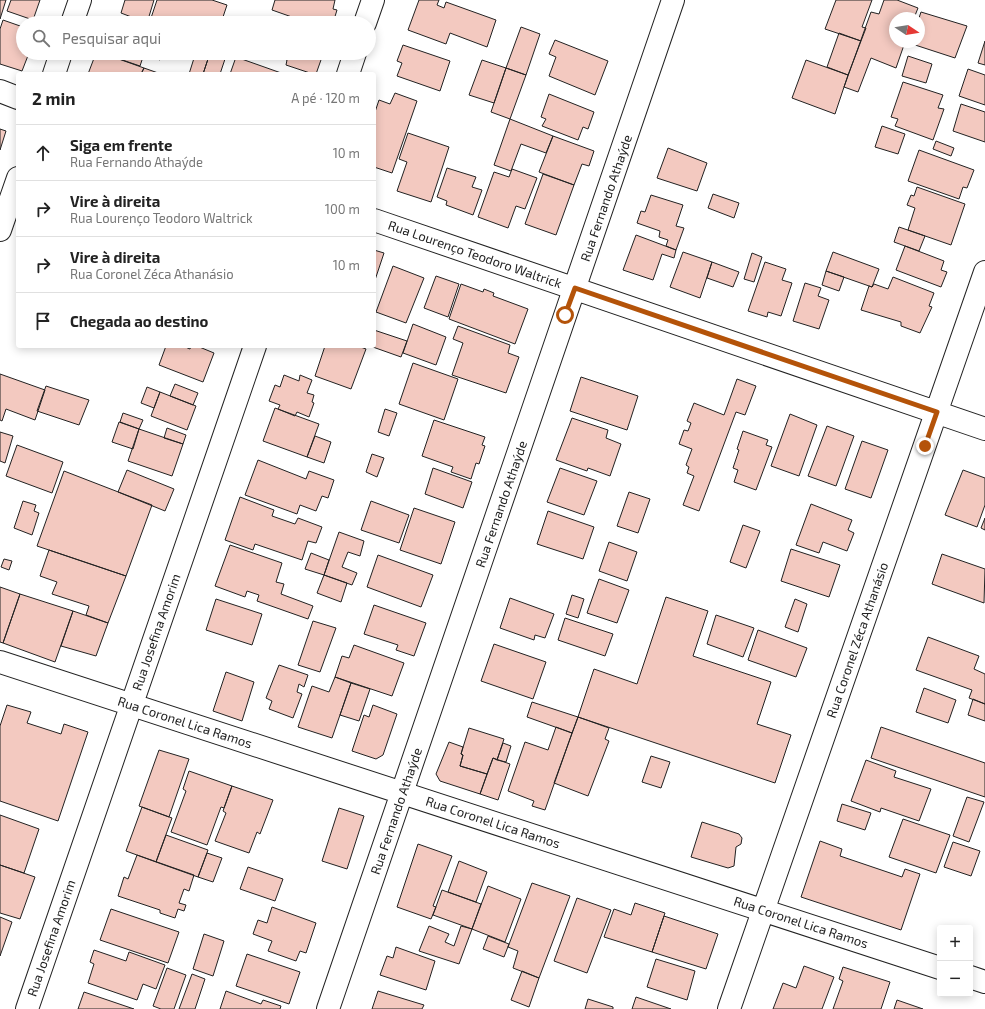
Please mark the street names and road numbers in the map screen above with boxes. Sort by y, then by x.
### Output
street label: Rua Fernando Athaýde [577,133,635,263]
street label: Rua Lourenço Teodoro Waltrick [386,217,564,292]
street label: Rua Fernando Athaýde [472,439,530,569]
street label: Rua Coronel Zéca Athanásio [823,560,891,720]
street label: Rua Josefina Amorim [129,572,183,692]
street label: Rua Coronel Lica Ramos [116,693,254,751]
street label: Rua Fernando Athaýde [367,746,425,876]
street label: Rua Coronel Lica Ramos [424,793,562,851]
street label: Rua Josefina Amorim [24,878,78,998]
street label: Rua Coronel Lica Ramos [732,893,870,951]

